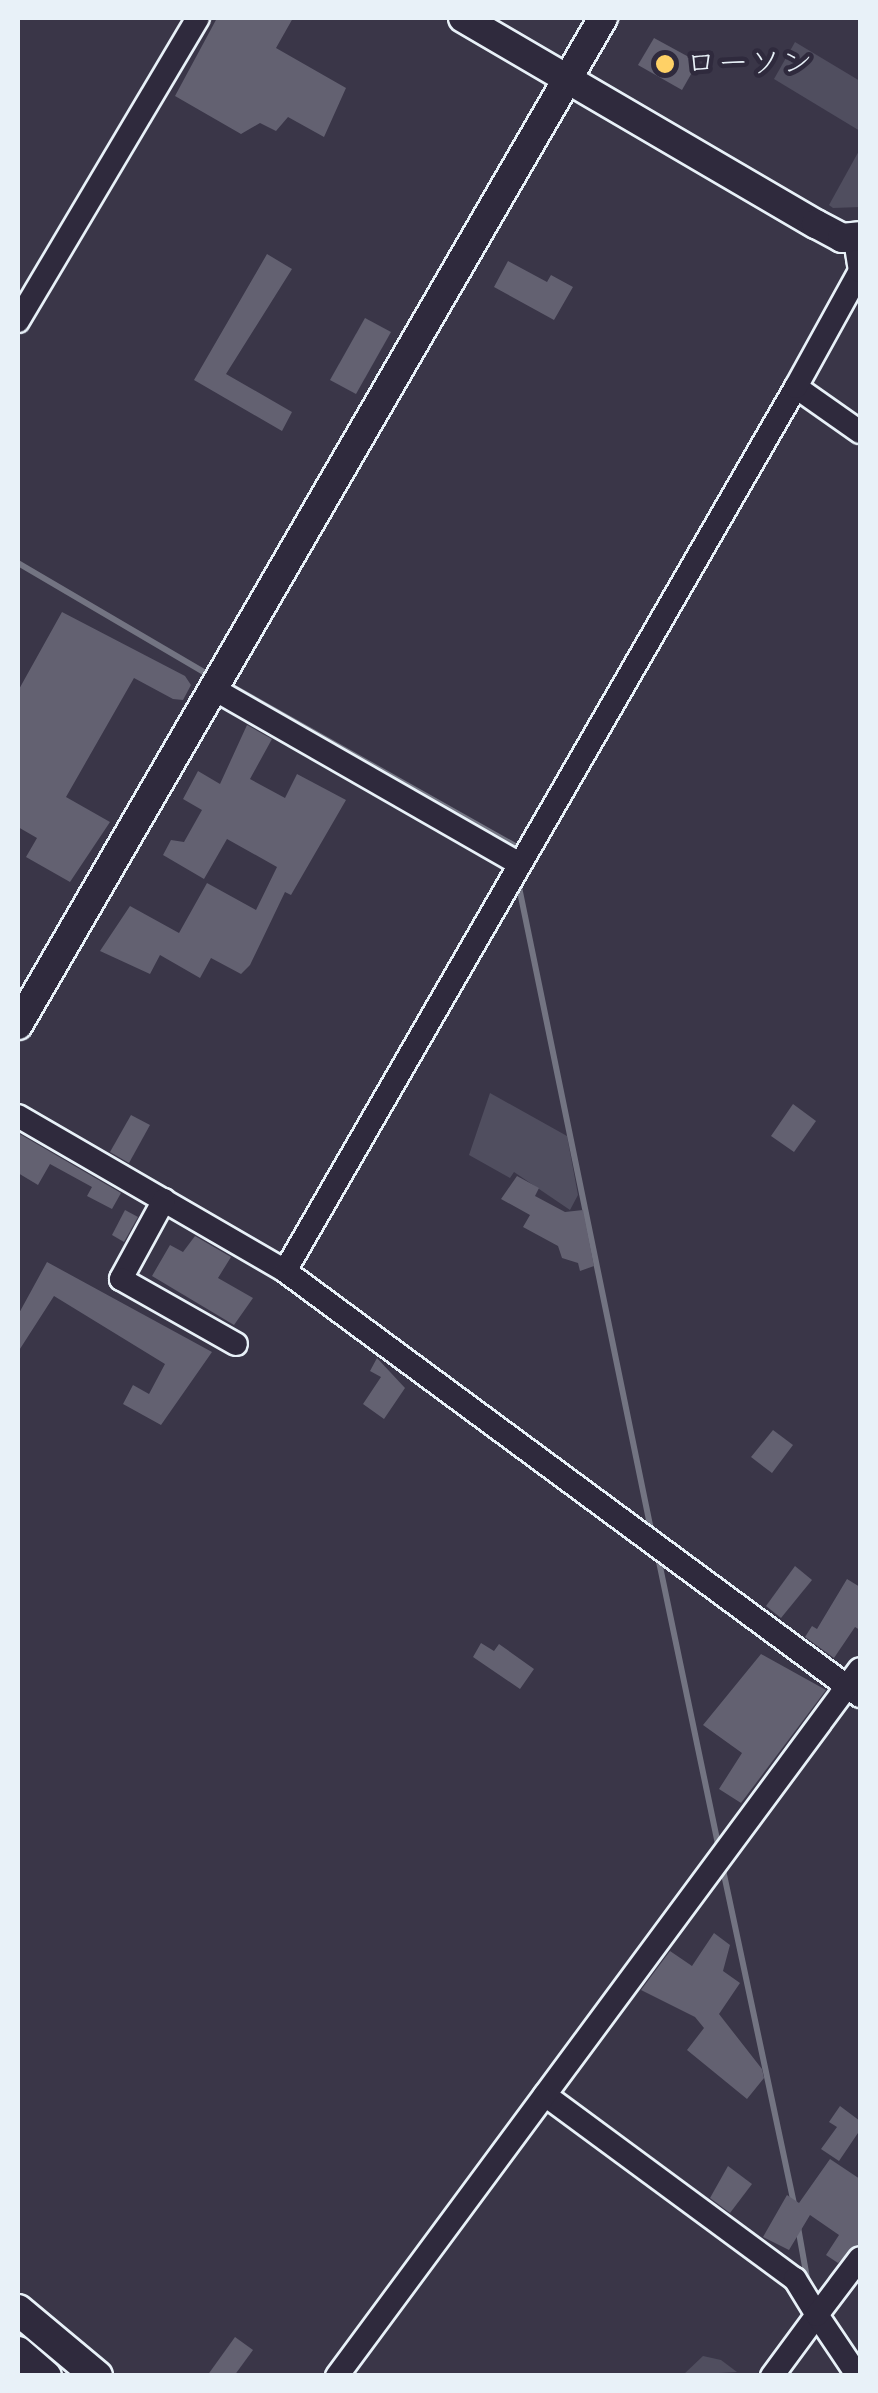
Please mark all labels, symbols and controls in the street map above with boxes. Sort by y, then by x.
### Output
place label: ローソン [685,45,813,83]
marker: ローソン [654,53,676,75]

